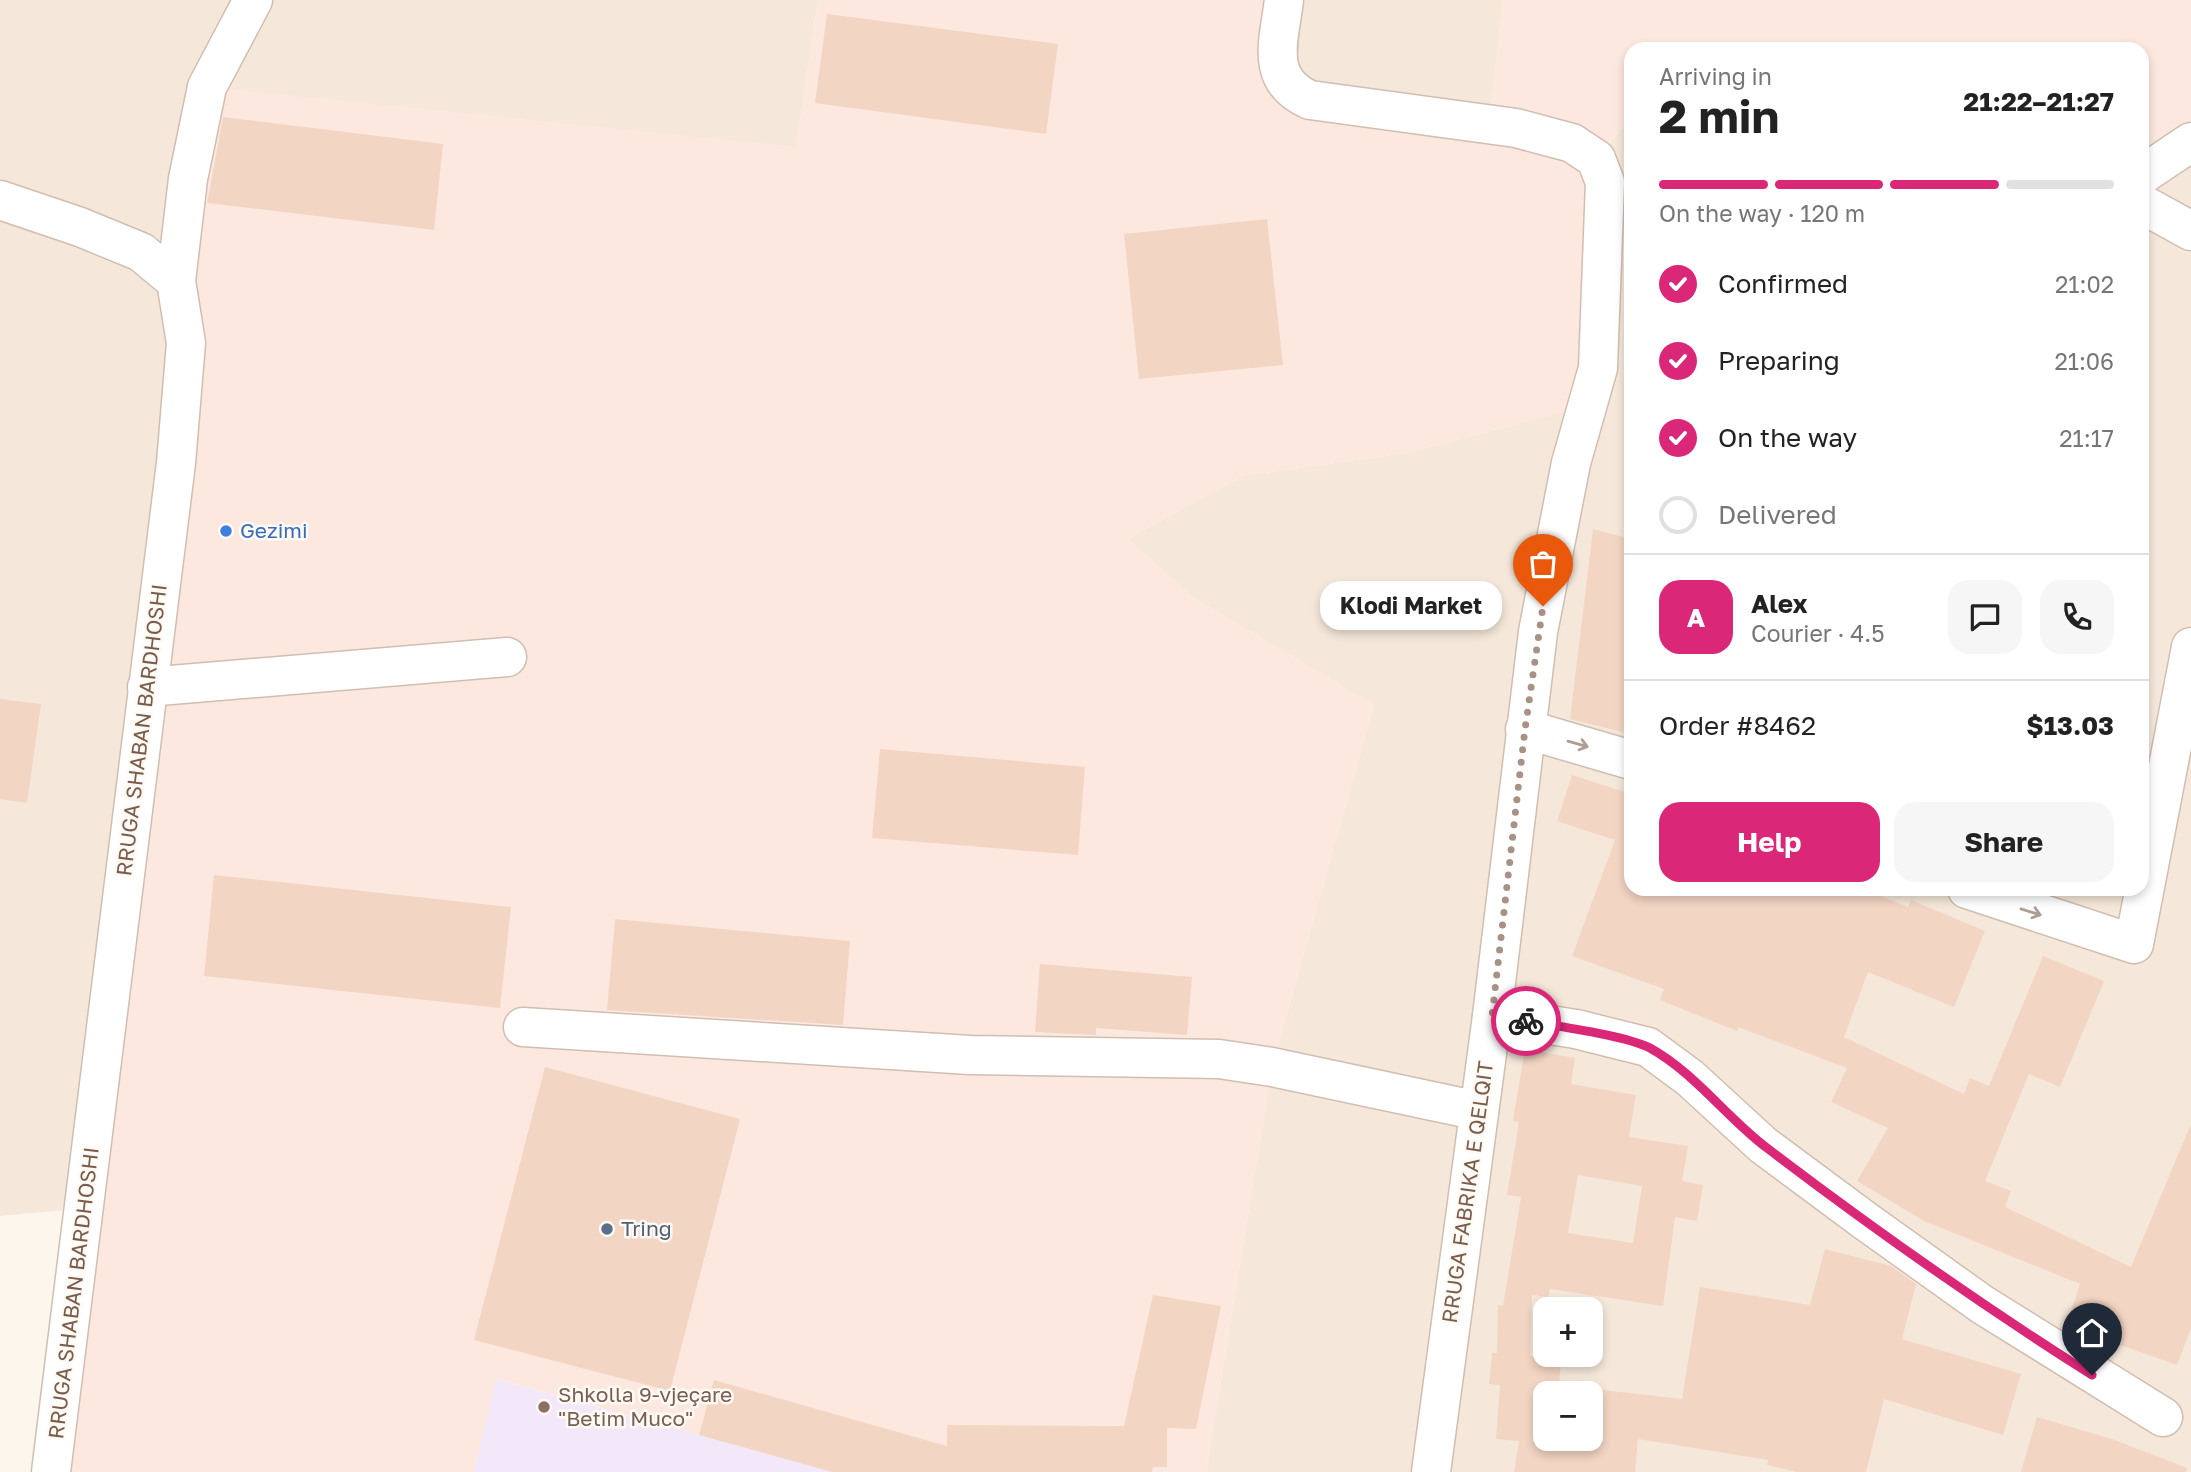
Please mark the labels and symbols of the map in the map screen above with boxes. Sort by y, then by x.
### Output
place label: Gezimi [240,517,308,543]
marker: Gezimi [218,523,234,539]
pin [1513,534,1573,606]
street label: RRUGA SHABAN BARDHOSHI [110,582,172,877]
callout: Klodi Market [1319,582,1501,630]
one-way arrow [1567,739,1589,752]
one-way arrow [2020,906,2042,919]
courier [1491,986,1561,1056]
street label: RRUGA FABRIKA E QELQIT [1436,1059,1498,1325]
street label: RRUGA SHABAN BARDHOSHI [42,1145,104,1440]
place label: Tring [621,1215,672,1241]
marker: Tring [599,1221,615,1237]
pin [2062,1303,2122,1375]
place label: Shkolla 9-vjeçare "Betim Muco" [558,1381,732,1431]
marker: Shkolla 9-vjeçare "Betim Muco" [536,1399,552,1415]

